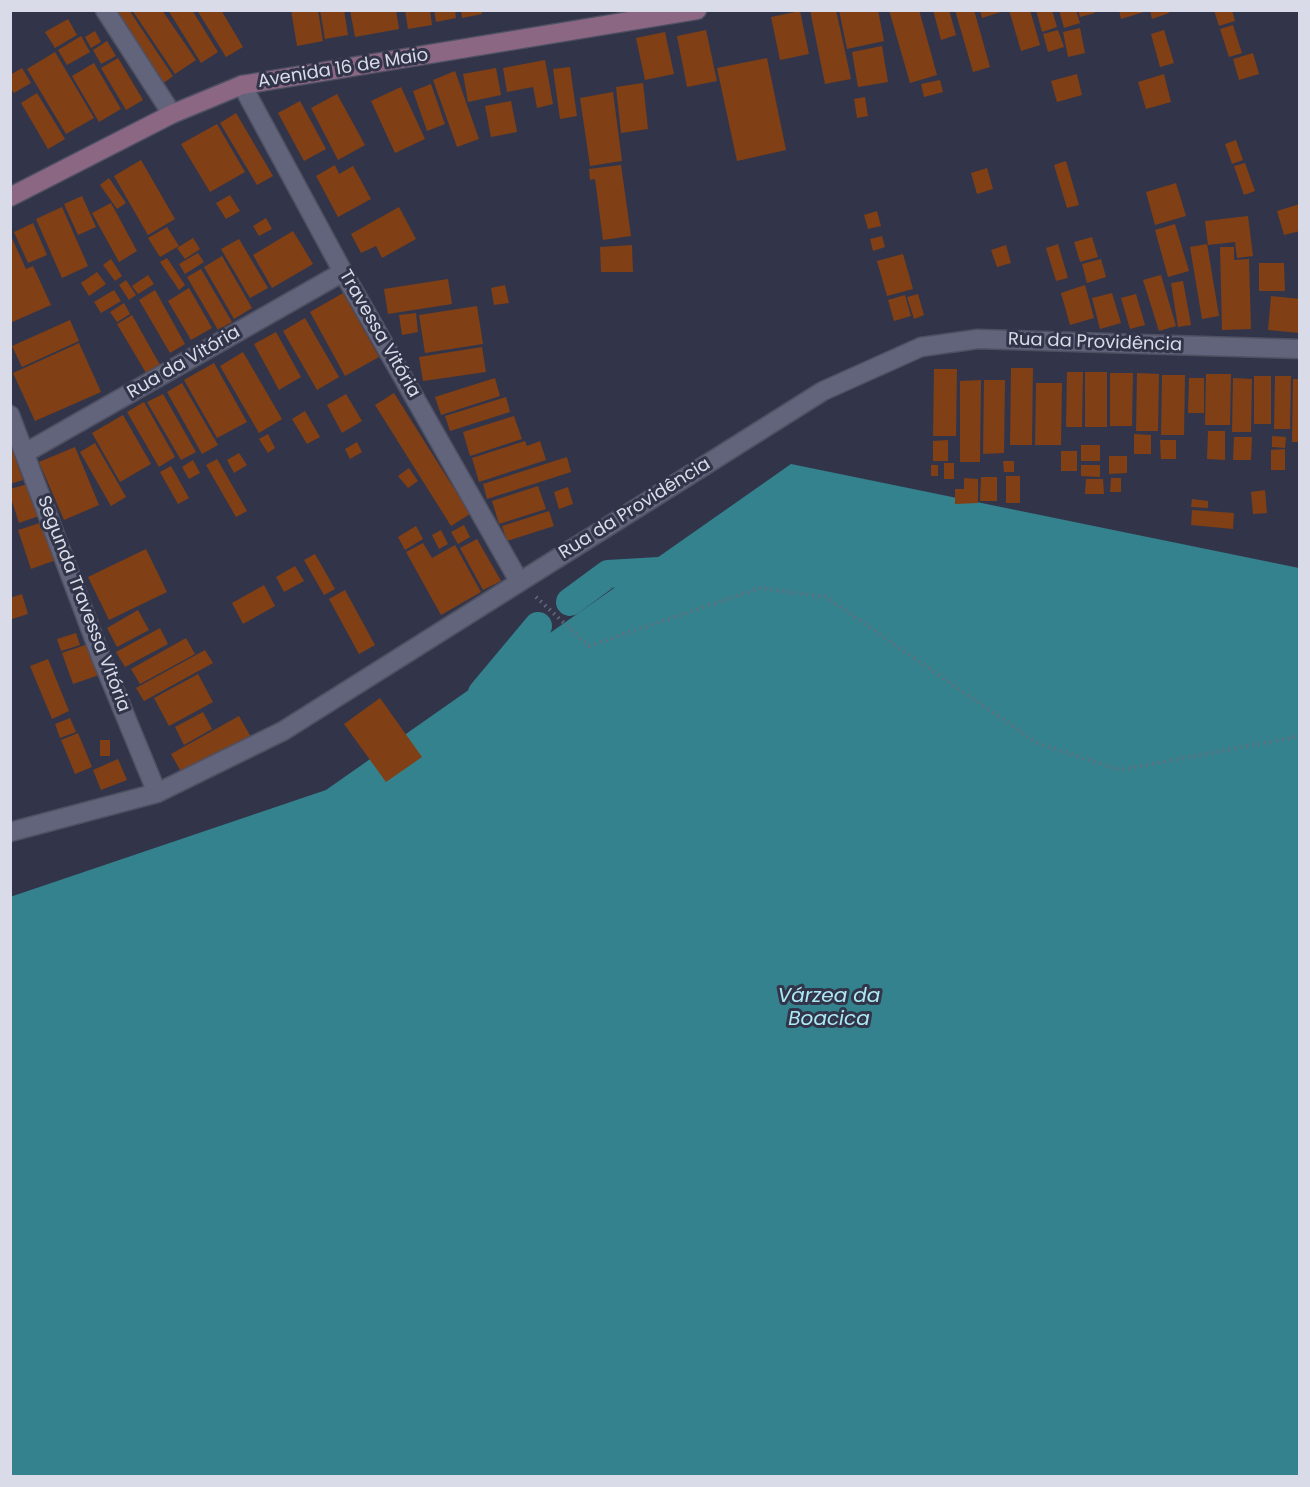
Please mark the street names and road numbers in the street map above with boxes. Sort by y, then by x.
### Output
street label: Avenida 16 de Maio [256,45,430,93]
street label: Travessa Vitória [334,266,424,402]
street label: Rua da Vitória [124,322,244,404]
street label: Rua da Providência [1008,329,1182,357]
street label: Rua da Providência [555,454,715,564]
street label: Segunda Travessa Vitória [32,493,134,715]

